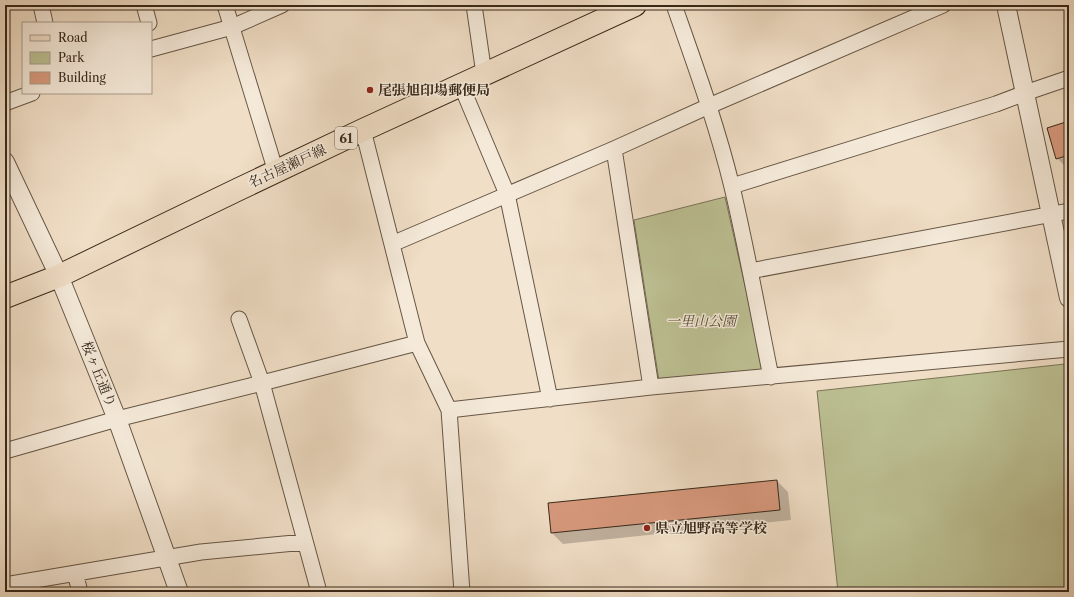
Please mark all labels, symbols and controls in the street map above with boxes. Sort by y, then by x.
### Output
legend [22,22,152,94]
text: Road [58,30,88,45]
text: Park [58,50,85,65]
text: Building [58,70,106,85]
place label: 尾張旭印場郵便局 [378,81,490,99]
marker: 尾張旭印場郵便局 [365,85,375,95]
road number: 61 [335,127,357,149]
street label: 名古屋瀬戸線 [245,140,329,192]
park label: 一里山公園 [666,312,738,330]
street label: 桜ヶ丘通り [78,338,120,410]
place label: 県立旭野高等学校 [655,519,767,537]
marker: 県立旭野高等学校 [642,523,652,533]

